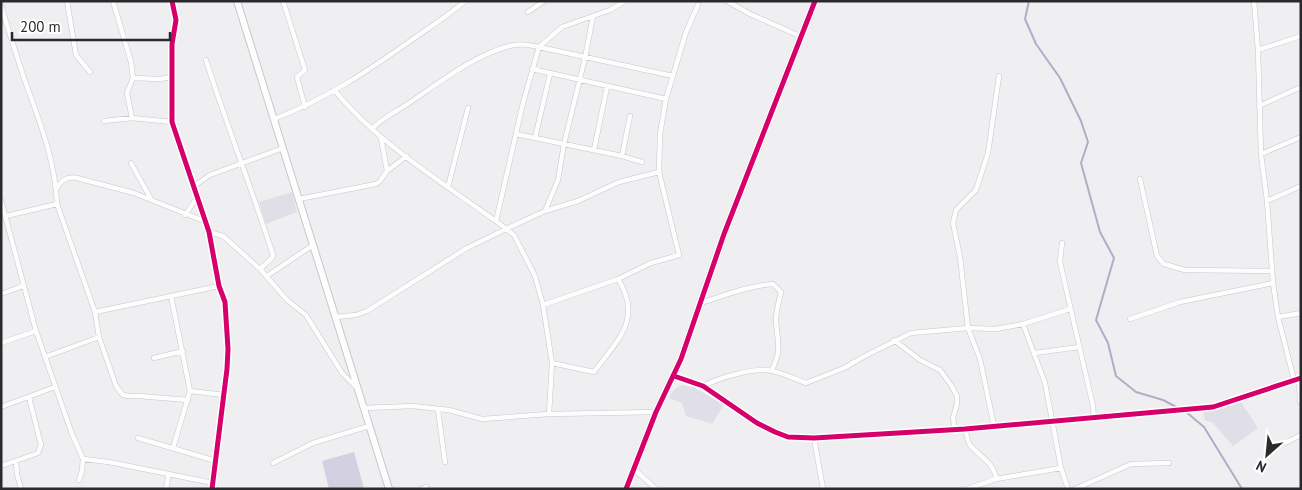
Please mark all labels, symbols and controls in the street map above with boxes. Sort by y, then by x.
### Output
scale bar [12,10,170,42]
text: 200 m [20,17,61,36]
north arrow [1242,430,1292,480]
text: N [1253,456,1269,477]

